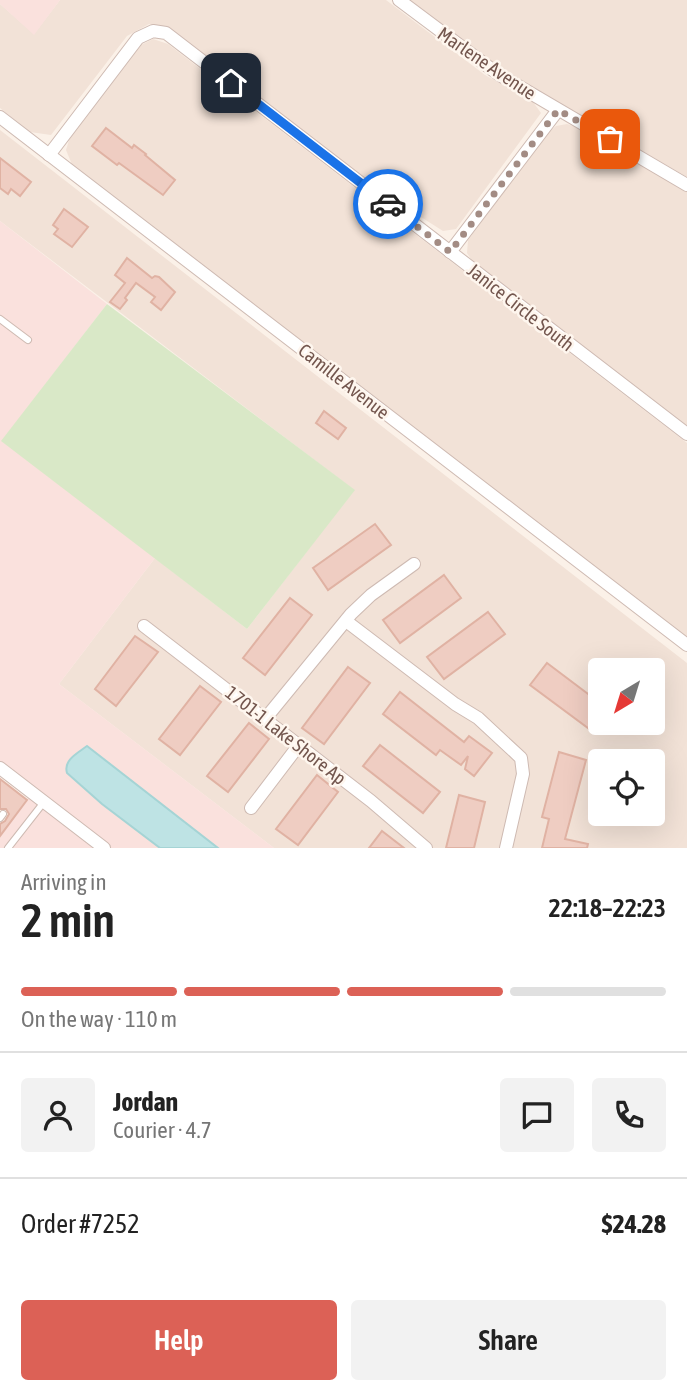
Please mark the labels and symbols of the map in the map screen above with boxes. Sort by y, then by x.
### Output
street label: Marlene Avenue [434,22,540,104]
pin [201,53,261,113]
pin [580,109,640,169]
courier [353,169,423,239]
street label: Janice Circle South [463,259,579,355]
street label: Camille Avenue [294,339,394,423]
north arrow [588,658,665,735]
street label: 1701-1 Lake Shore Ap [221,681,351,789]

